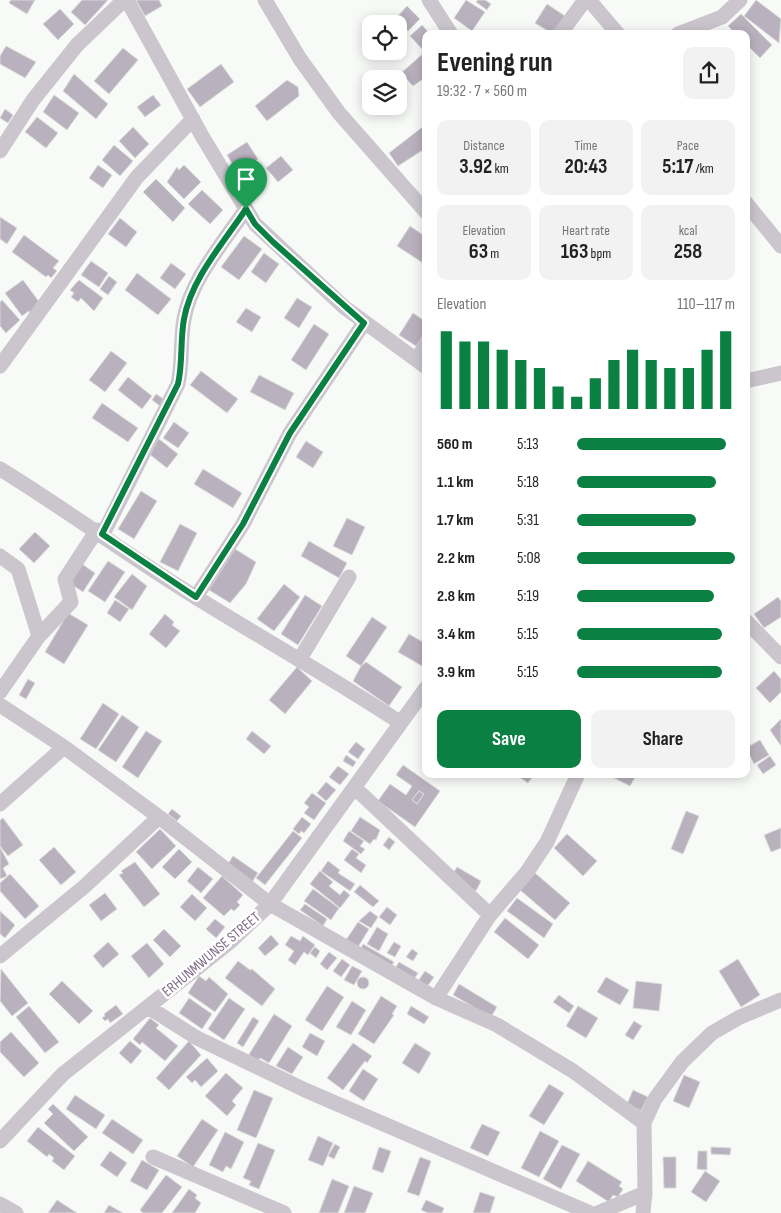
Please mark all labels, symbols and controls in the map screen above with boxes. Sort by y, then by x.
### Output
map controls [362,15,407,115]
button: locate [362,15,407,60]
text: Evening run [437,46,553,79]
button: share [683,47,735,99]
button: layers [362,70,407,115]
text: 19:32 · 7 × 560 m [437,82,527,101]
text: Distance [463,137,505,154]
text: Time [575,137,597,154]
text: Pace [677,137,699,154]
text: 3.92 [459,154,492,179]
text: 20:43 [565,154,607,179]
text: 5:17 [662,154,693,179]
pin [225,158,267,209]
text: km [492,160,509,177]
text: /km [693,160,714,177]
icon: arrive [232,165,260,193]
text: Elevation [462,222,506,239]
text: Heart rate [562,222,610,239]
text: kcal [679,222,697,239]
text: 63 [469,239,488,264]
text: 163 [561,239,588,264]
text: 258 [674,239,702,264]
text: m [488,245,499,262]
text: bpm [588,245,611,262]
text: Elevation [437,295,486,314]
text: 110–117 m [677,295,735,314]
text: 560 m [437,435,472,454]
text: 5:13 [517,435,539,454]
text: 1.1 km [437,473,474,492]
text: 5:18 [517,473,539,492]
text: 1.7 km [437,511,474,530]
text: 5:31 [517,511,539,530]
text: 2.2 km [437,549,475,568]
text: 5:08 [517,549,541,568]
text: 2.8 km [437,587,475,606]
text: 5:19 [517,587,539,606]
text: 3.4 km [437,625,475,644]
text: 5:15 [517,625,538,644]
text: 3.9 km [437,663,475,682]
text: 5:15 [517,663,538,682]
button: Save [437,710,581,768]
button: Share [591,710,735,768]
street label: ERHUNMWUNSE STREET [158,908,264,1001]

